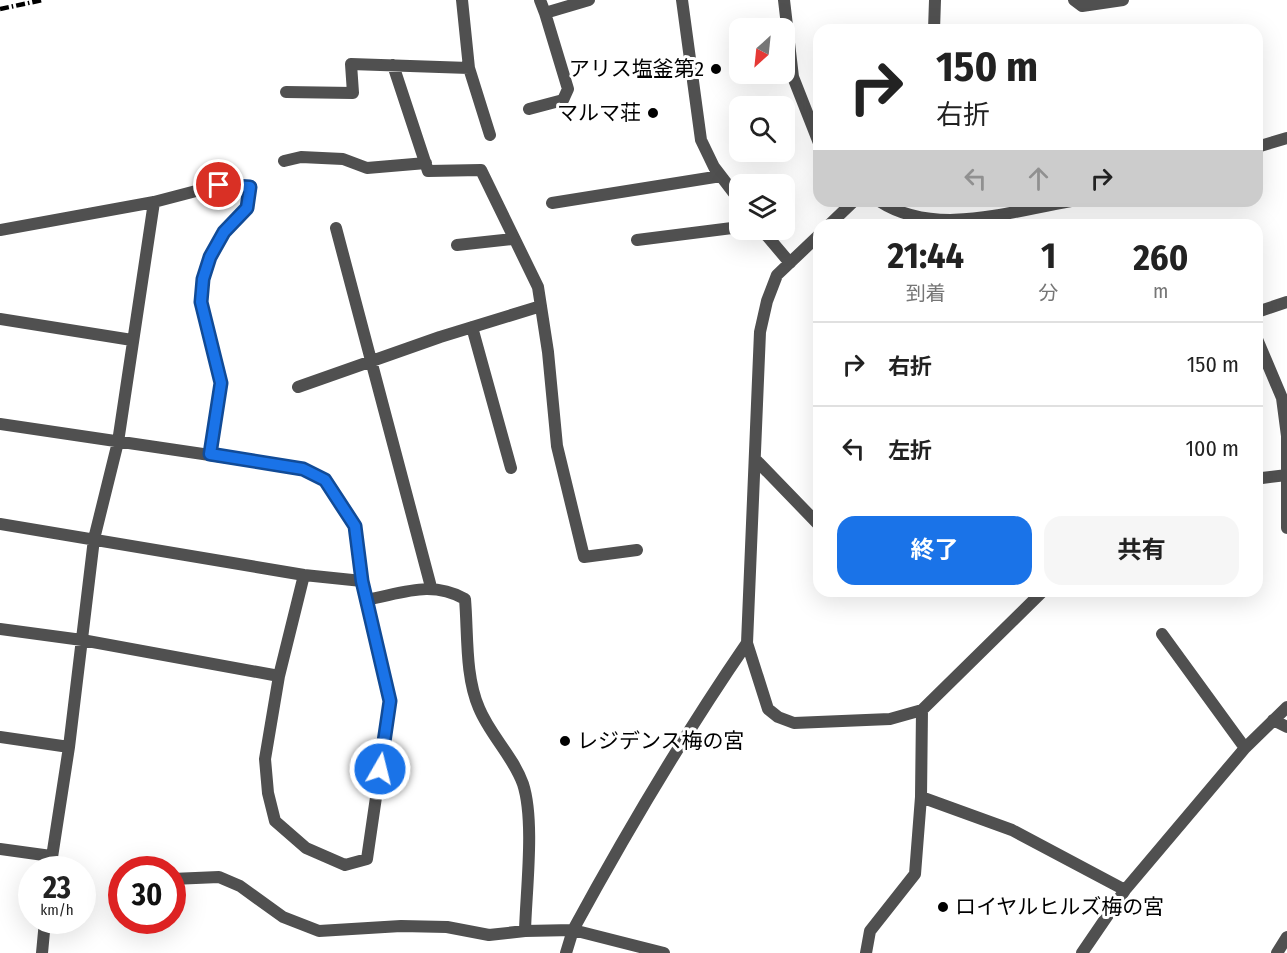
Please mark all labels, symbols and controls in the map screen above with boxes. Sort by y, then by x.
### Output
north arrow [729,18,795,84]
map controls [729,18,795,240]
text: 150 m [936,42,1038,92]
icon: right [837,48,915,126]
place label: アリス塩釜第2 [569,56,704,82]
marker: アリス塩釜第2 [709,62,723,76]
button: search [729,96,795,162]
text: 右折 [936,99,990,131]
place label: マルマ荘 [557,100,641,126]
marker: マルマ荘 [646,106,660,120]
pin [193,159,244,210]
icon: left [959,162,992,195]
icon: ahead [1022,162,1055,195]
icon: right [1085,162,1118,195]
icon: arrive [202,168,235,201]
button: layers [729,174,795,240]
text: 21:44 [888,234,964,278]
text: 1 [1041,234,1056,278]
text: 260 [1133,236,1188,280]
text: m [1153,279,1168,303]
text: 到着 [906,281,946,305]
text: 分 [1039,281,1059,305]
icon: right [837,348,870,381]
text: 150 m [1187,351,1239,378]
text: 右折 [888,353,932,380]
icon: left [837,432,870,465]
text: 100 m [1185,435,1239,462]
text: 左折 [888,437,932,464]
button: 終了 [837,516,1032,585]
button: 共有 [1044,516,1239,585]
place label: レジデンス梅の宮 [577,728,745,754]
marker: レジデンス梅の宮 [558,734,572,748]
position arrow [348,737,412,801]
speed limit sign: 30 [108,856,186,934]
text: 23 [43,870,71,906]
place label: ロイヤルヒルズ梅の宮 [955,894,1164,920]
marker: ロイヤルヒルズ梅の宮 [936,900,950,914]
text: km/h [40,901,74,919]

